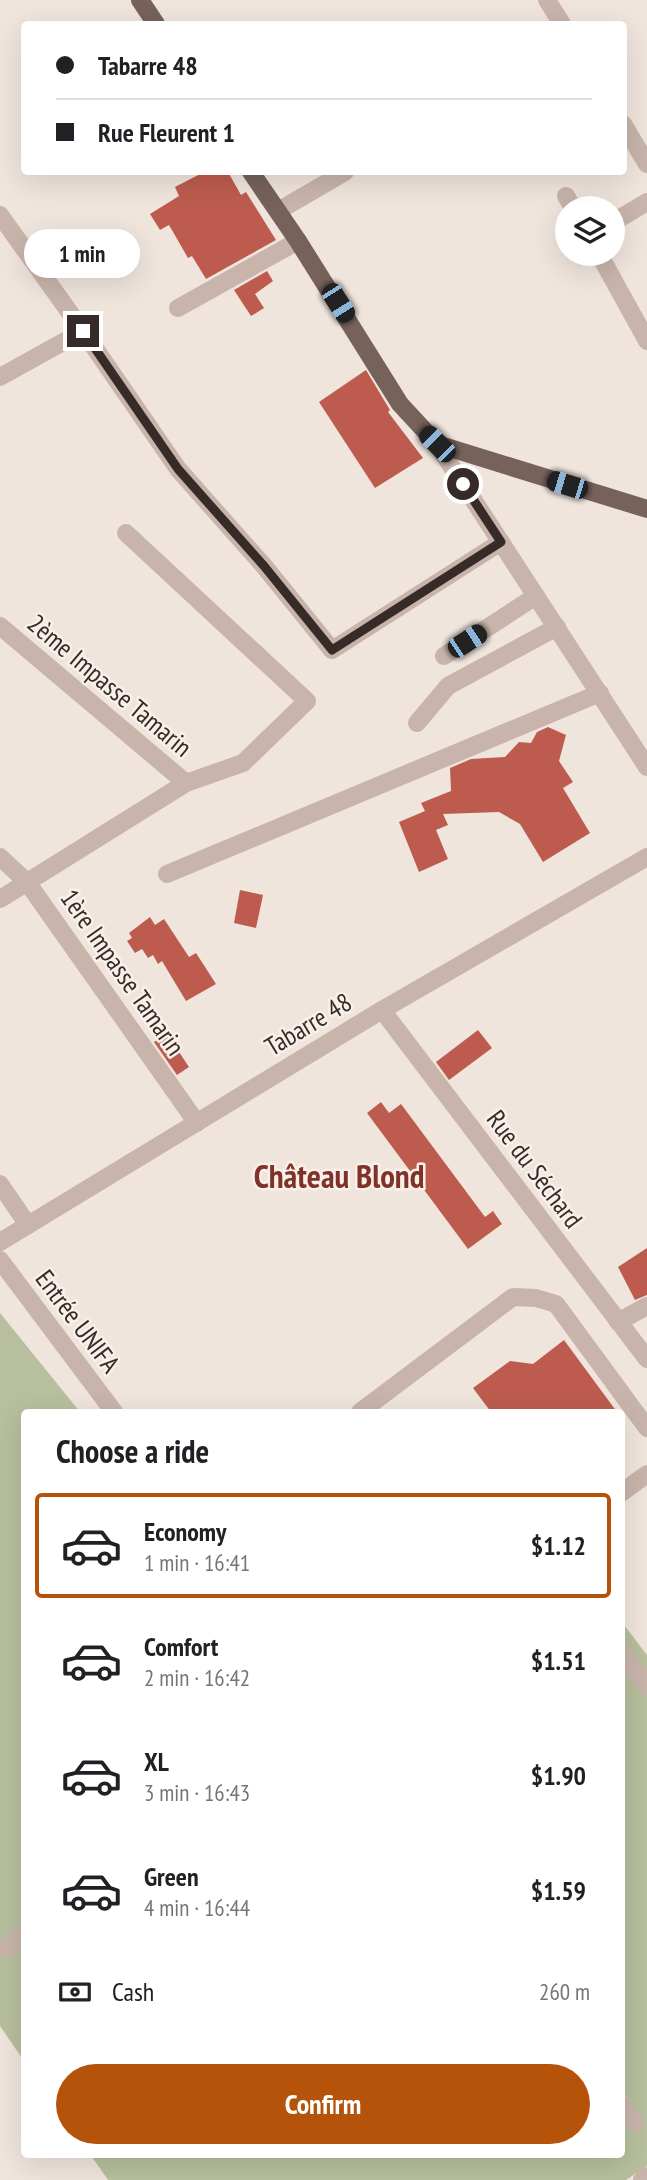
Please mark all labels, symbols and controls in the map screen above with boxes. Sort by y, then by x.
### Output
text: Tabarre 48 [98,49,198,82]
text: Rue Fleurent 1 [98,116,235,149]
map controls [555,196,625,266]
button: layers [555,196,625,266]
callout: 1 min [25,230,141,278]
text: 1 min [59,239,105,268]
car [318,280,359,326]
route end [67,315,99,347]
car [415,422,460,466]
route start [447,468,479,500]
car [544,469,591,501]
street label: 2ème Impasse Tamarin [21,607,199,763]
car [444,621,491,661]
street label: 1ère Impasse Tamarin [54,883,192,1061]
street label: Tabarre 48 [259,985,357,1063]
street label: Rue du Séchard [480,1103,590,1235]
district label: Château Blond [254,1154,424,1197]
street label: Entrée UNIFA [29,1263,128,1380]
text: Choose a ride [56,1430,209,1472]
icon: car [60,1514,123,1577]
text: Economy [144,1515,226,1548]
text: $1.12 [531,1529,586,1562]
text: 1 min · 16:41 [144,1548,250,1577]
icon: car [60,1629,123,1692]
text: Comfort [144,1630,218,1663]
text: $1.51 [531,1644,586,1677]
text: 2 min · 16:42 [144,1663,250,1692]
icon: car [60,1744,123,1807]
text: XL [144,1745,169,1778]
text: $1.90 [531,1759,586,1792]
text: 3 min · 16:43 [144,1778,250,1807]
icon: car [60,1859,123,1922]
text: Green [144,1860,199,1893]
text: $1.59 [531,1874,586,1907]
text: 4 min · 16:44 [144,1893,250,1922]
icon: cash [56,1973,94,2011]
text: Cash [112,1975,154,2008]
text: 260 m [539,1977,590,2006]
button: Confirm [56,2064,590,2144]

